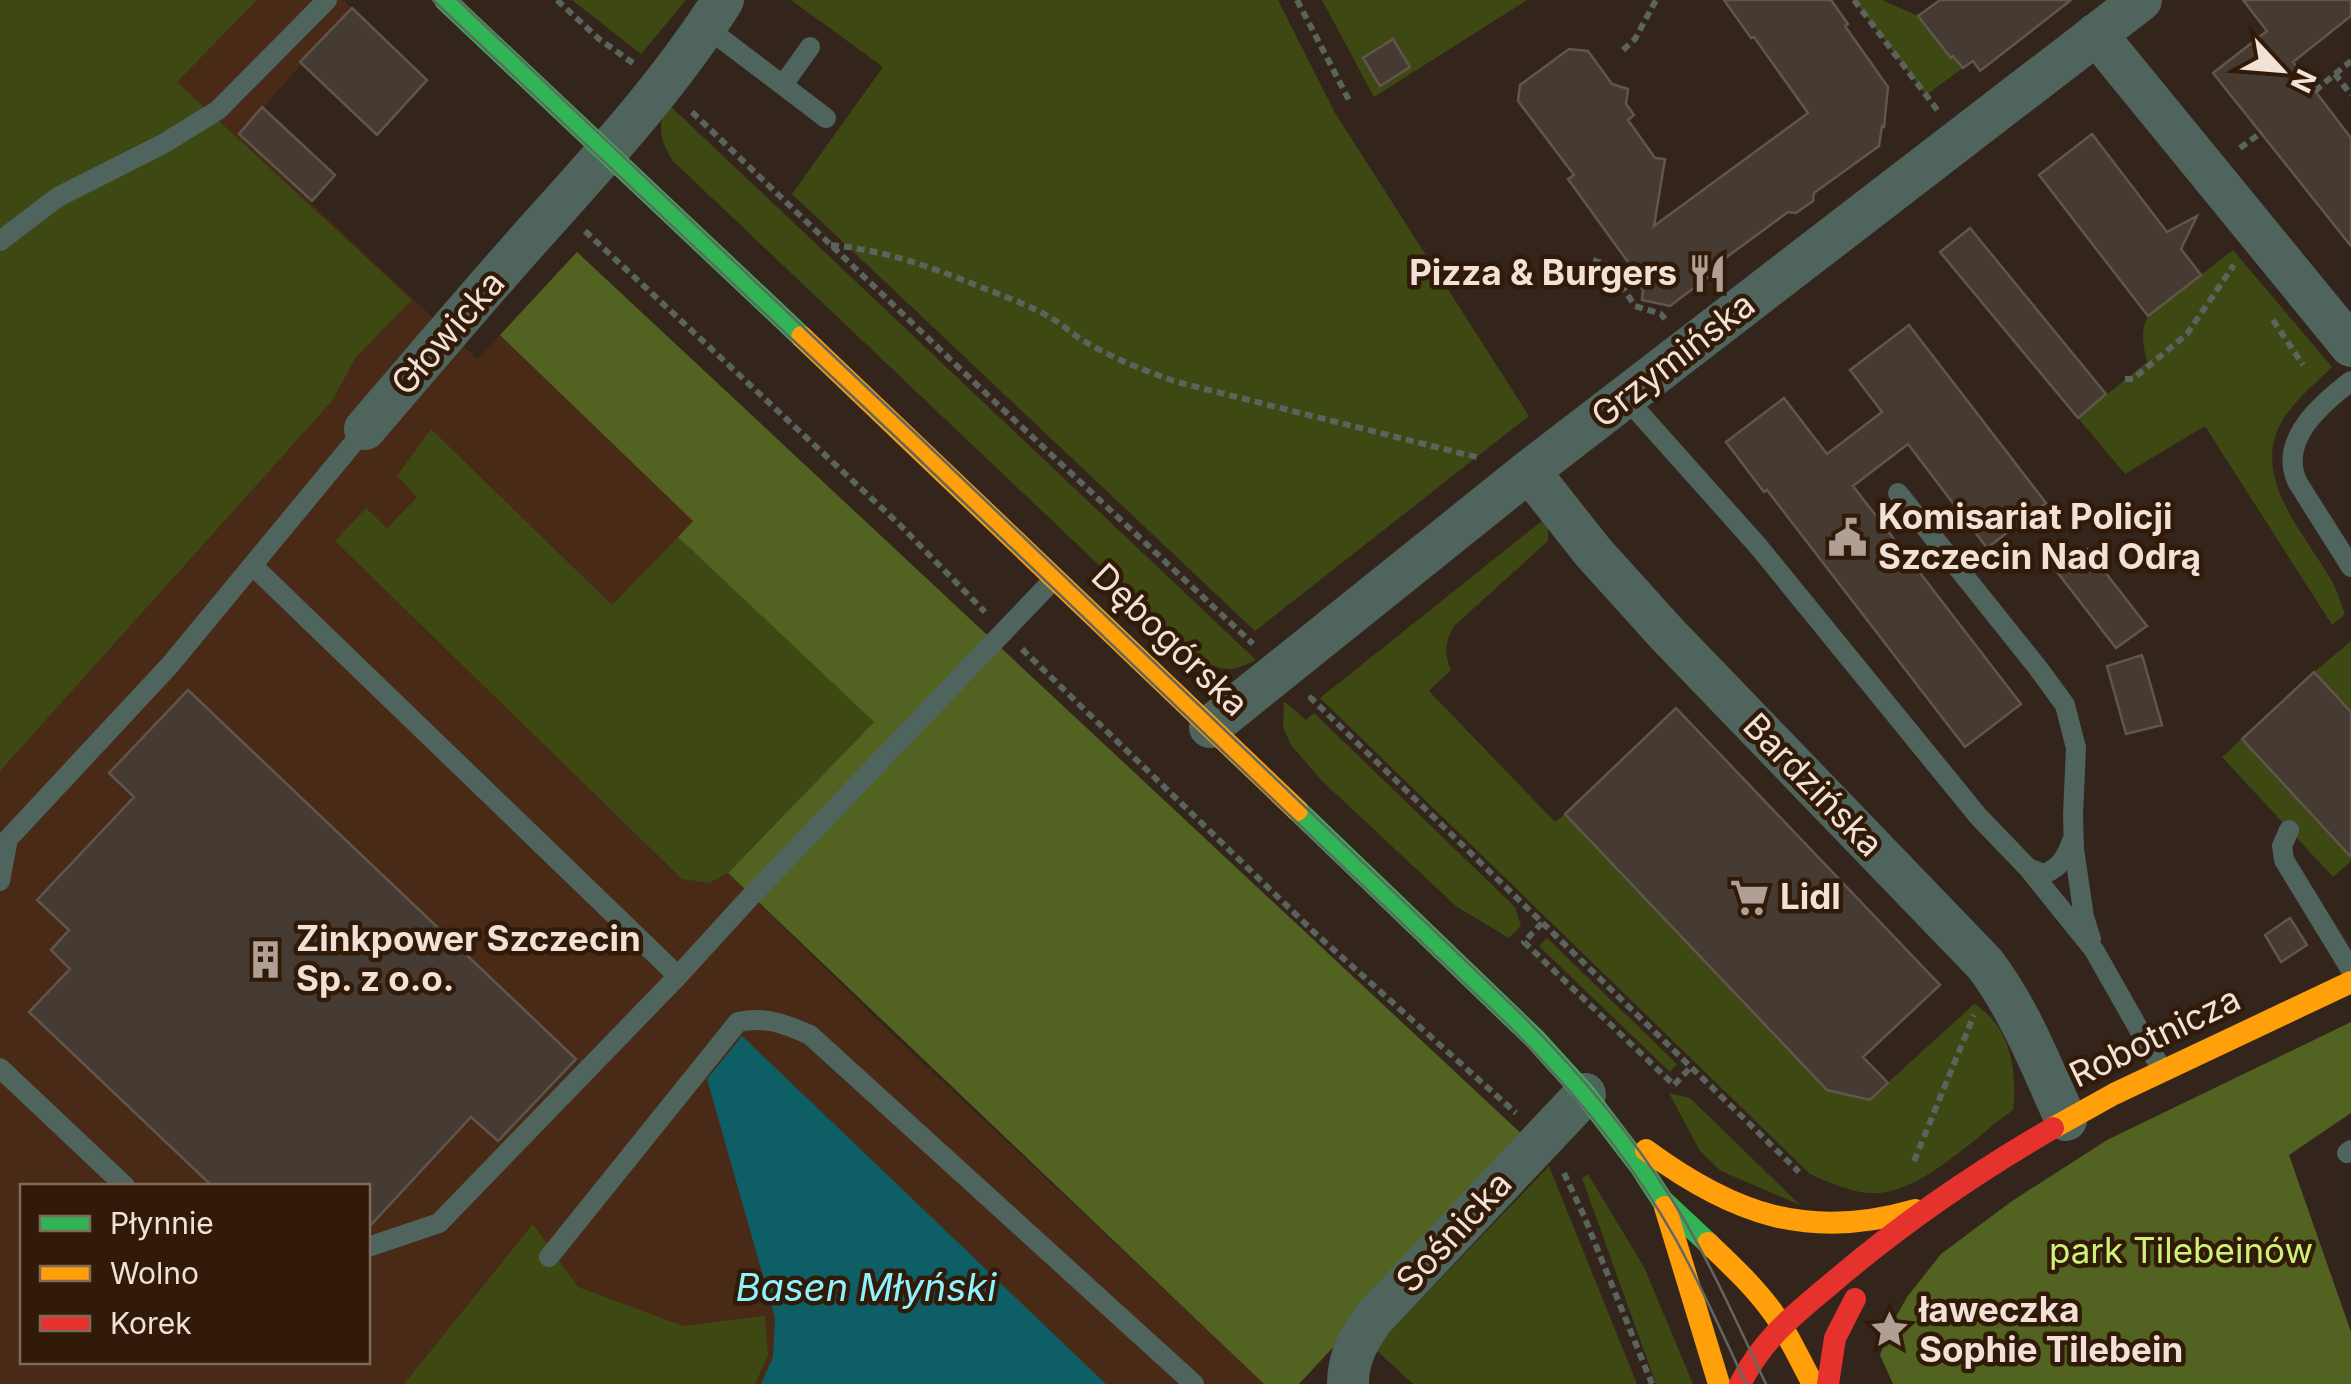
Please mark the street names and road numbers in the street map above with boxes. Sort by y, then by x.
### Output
street label: Głowicka [382,262,513,403]
street label: Grzymińska [1582,282,1762,436]
street label: Dębogórska [1084,554,1258,724]
street label: Bardzińska [1735,704,1892,864]
street label: Robotnicza [2062,977,2247,1095]
street label: Sośnicka [1387,1162,1520,1300]

